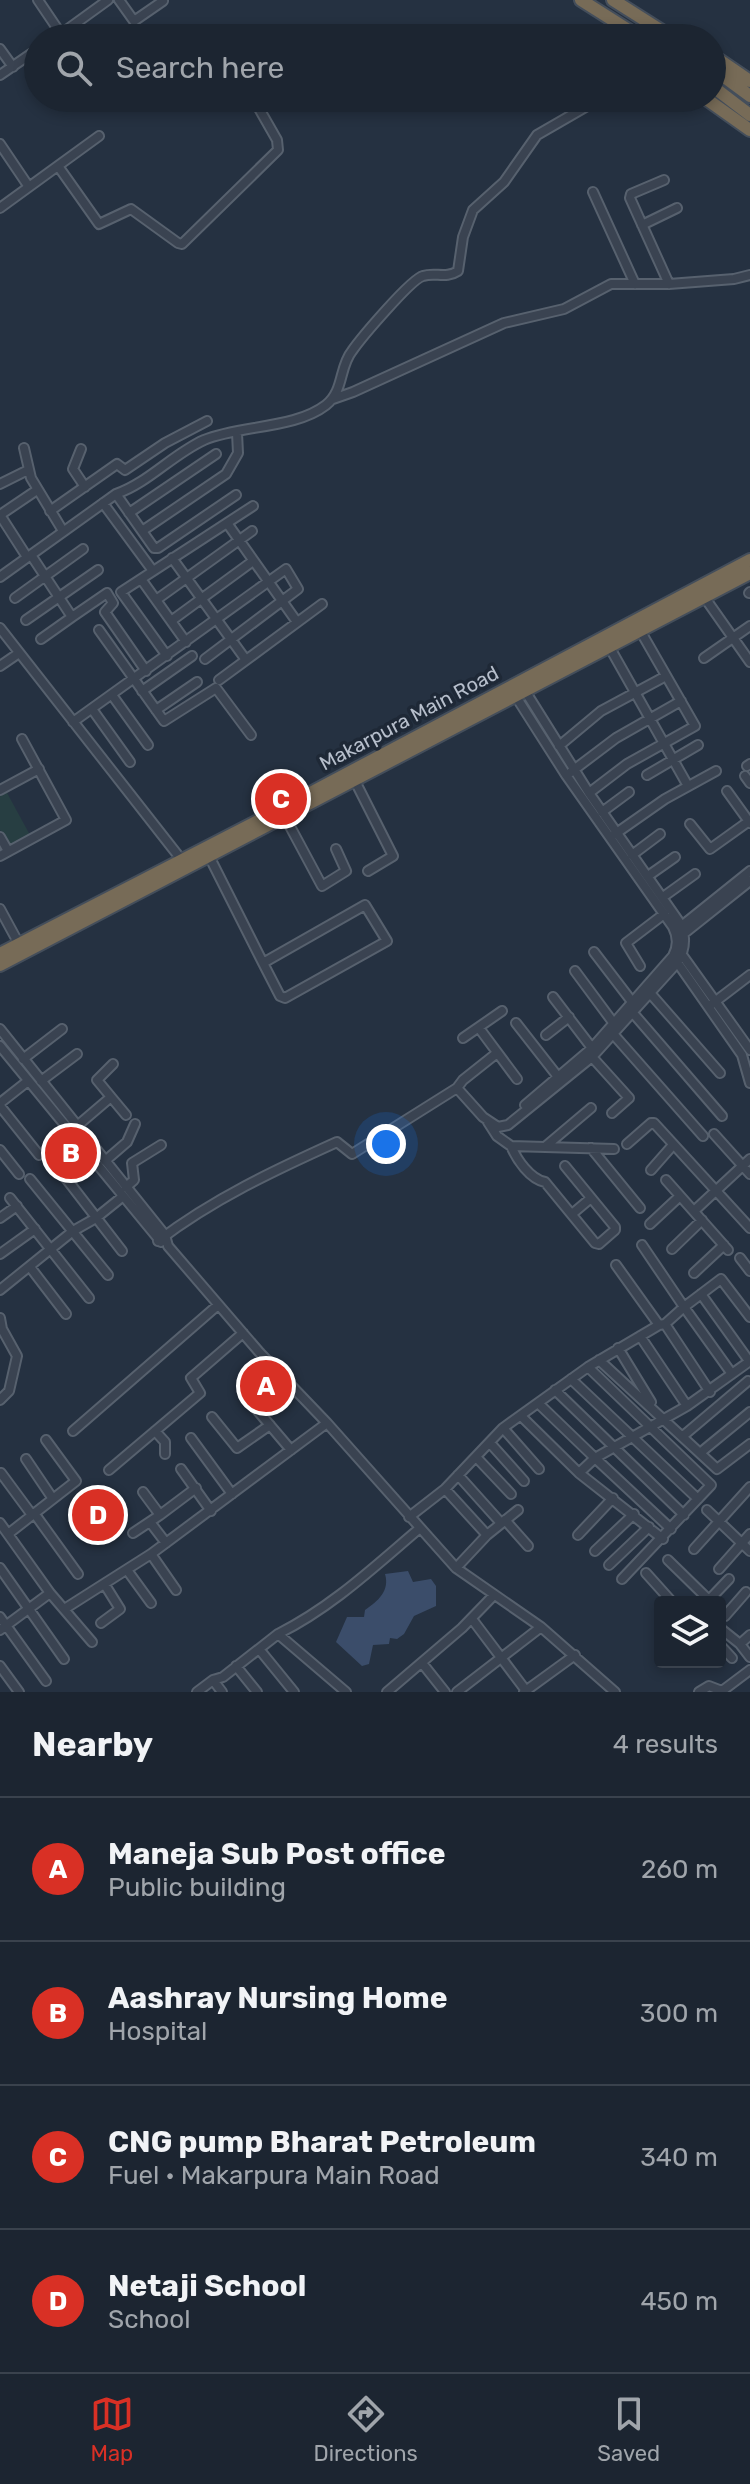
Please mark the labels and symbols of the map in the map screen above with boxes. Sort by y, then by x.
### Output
street label: Makarpura Main Road [315,661,503,775]
pin: C [255,769,307,829]
pin: B [45,1123,97,1183]
your location [366,1124,406,1164]
pin: A [240,1356,292,1416]
pin: D [72,1485,124,1545]

